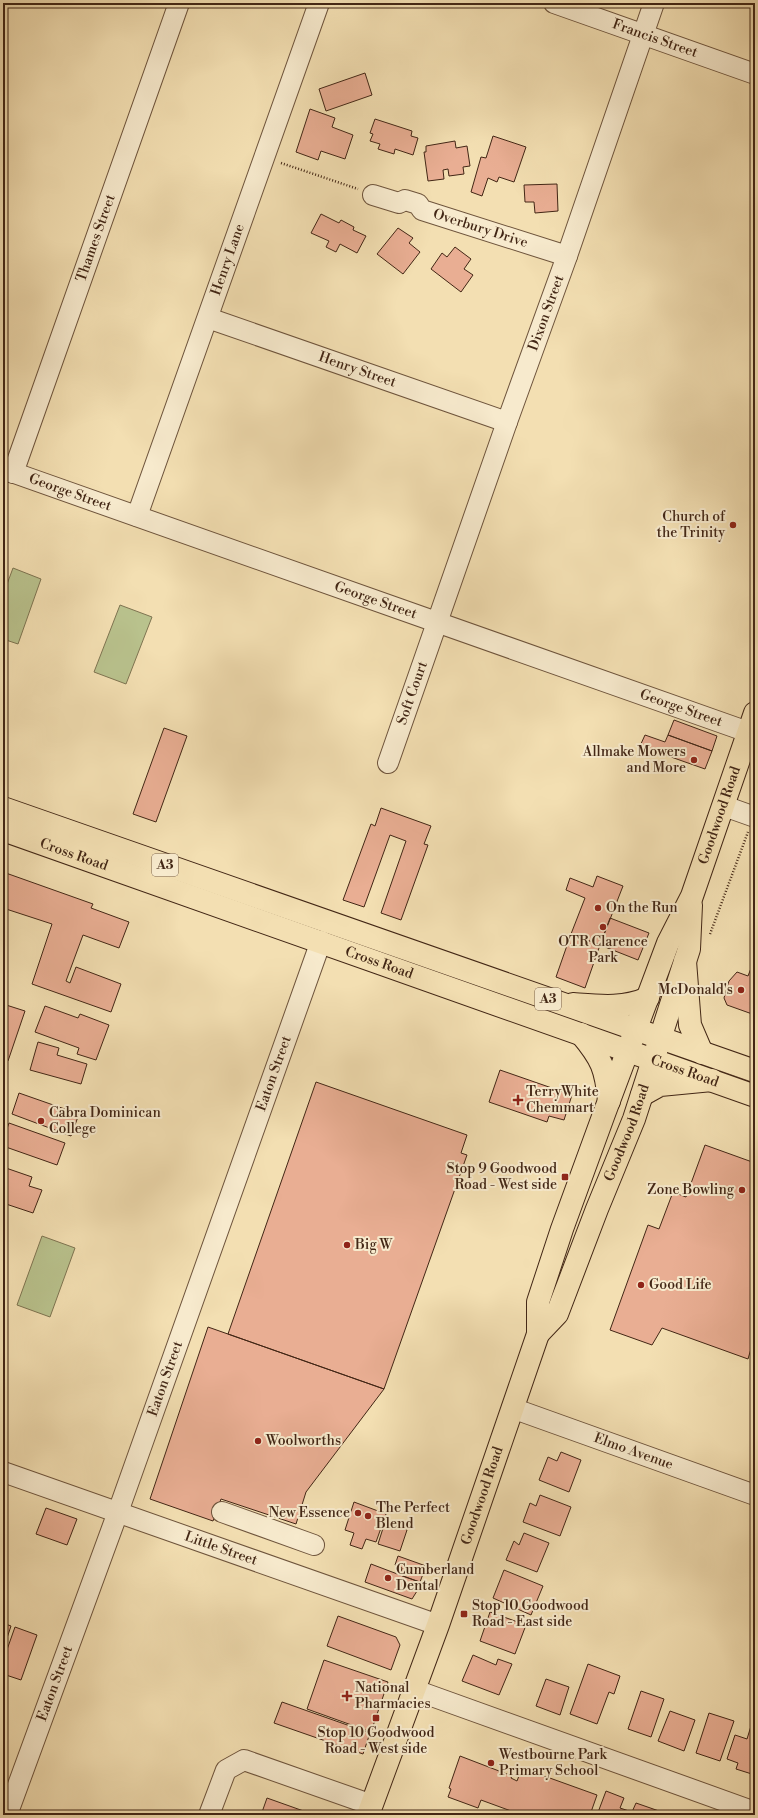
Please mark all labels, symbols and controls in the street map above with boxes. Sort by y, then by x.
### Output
street label: Francis Street [610,15,700,62]
street label: Thames Street [72,192,120,284]
street label: Overbury Drive [431,205,530,252]
street label: Henry Lane [207,221,249,298]
street label: Dixon Street [524,273,568,353]
street label: Henry Street [316,348,398,392]
street label: George Street [26,470,114,516]
place label: Church of the Trinity [657,508,726,542]
marker: Church of the Trinity [728,520,738,530]
street label: George Street [332,578,419,623]
street label: Soft Court [393,659,432,727]
street label: George Street [637,685,725,731]
place label: Allmake Mowers and More [582,743,686,777]
marker: Allmake Mowers and More [689,755,699,765]
street label: Goodwood Road [694,764,745,867]
street label: Cross Road [37,835,110,875]
road number: A3 [152,854,178,876]
place label: On the Run [606,899,678,917]
marker: On the Run [593,903,603,913]
marker: OTR Clarence Park [598,922,608,932]
place label: OTR Clarence Park [558,933,648,967]
street label: Cross Road [343,943,416,983]
place label: McDonald's [658,981,733,999]
marker: McDonald's [736,985,746,995]
road number: A3 [535,988,561,1010]
street label: Eaton Street [252,1033,296,1114]
street label: Cross Road [648,1051,721,1092]
street label: Goodwood Road [600,1082,654,1184]
place label: TerryWhite Chemmart [526,1083,599,1117]
marker: TerryWhite Chemmart [513,1095,523,1105]
place label: Cabra Dominican College [49,1104,161,1138]
marker: Cabra Dominican College [36,1116,46,1126]
place label: Stop 9 Goodwood Road - West side [447,1160,557,1194]
marker: Stop 9 Goodwood Road - West side [560,1172,570,1182]
place label: Zone Bowling [647,1181,735,1199]
marker: Zone Bowling [737,1185,747,1195]
place label: Big W [354,1236,394,1254]
marker: Big W [342,1240,352,1250]
place label: Good Life [649,1276,712,1294]
marker: Good Life [636,1280,646,1290]
street label: Eaton Street [144,1339,187,1419]
street label: Elmo Avenue [591,1429,676,1474]
place label: Woolworths [265,1432,341,1450]
marker: Woolworths [253,1436,263,1446]
street label: Goodwood Road [457,1444,508,1547]
place label: The Perfect Blend [375,1499,450,1533]
place label: New Essence [269,1504,350,1522]
marker: New Essence [353,1508,363,1518]
marker: The Perfect Blend [363,1511,373,1521]
street label: Little Street [182,1528,260,1570]
place label: Cumberland Dental [396,1561,474,1595]
marker: Cumberland Dental [383,1573,393,1583]
place label: Stop 10 Goodwood Road - East side [472,1597,589,1631]
marker: Stop 10 Goodwood Road - East side [459,1609,469,1619]
street label: Eaton Street [33,1643,77,1724]
place label: National Pharmacies [355,1679,431,1713]
marker: National Pharmacies [342,1691,352,1701]
marker: Stop 10 Goodwood Road - West side [371,1713,381,1723]
place label: Stop 10 Goodwood Road - West side [318,1724,434,1758]
place label: Westbourne Park Primary School [498,1746,607,1780]
marker: Westbourne Park Primary School [486,1758,496,1768]

